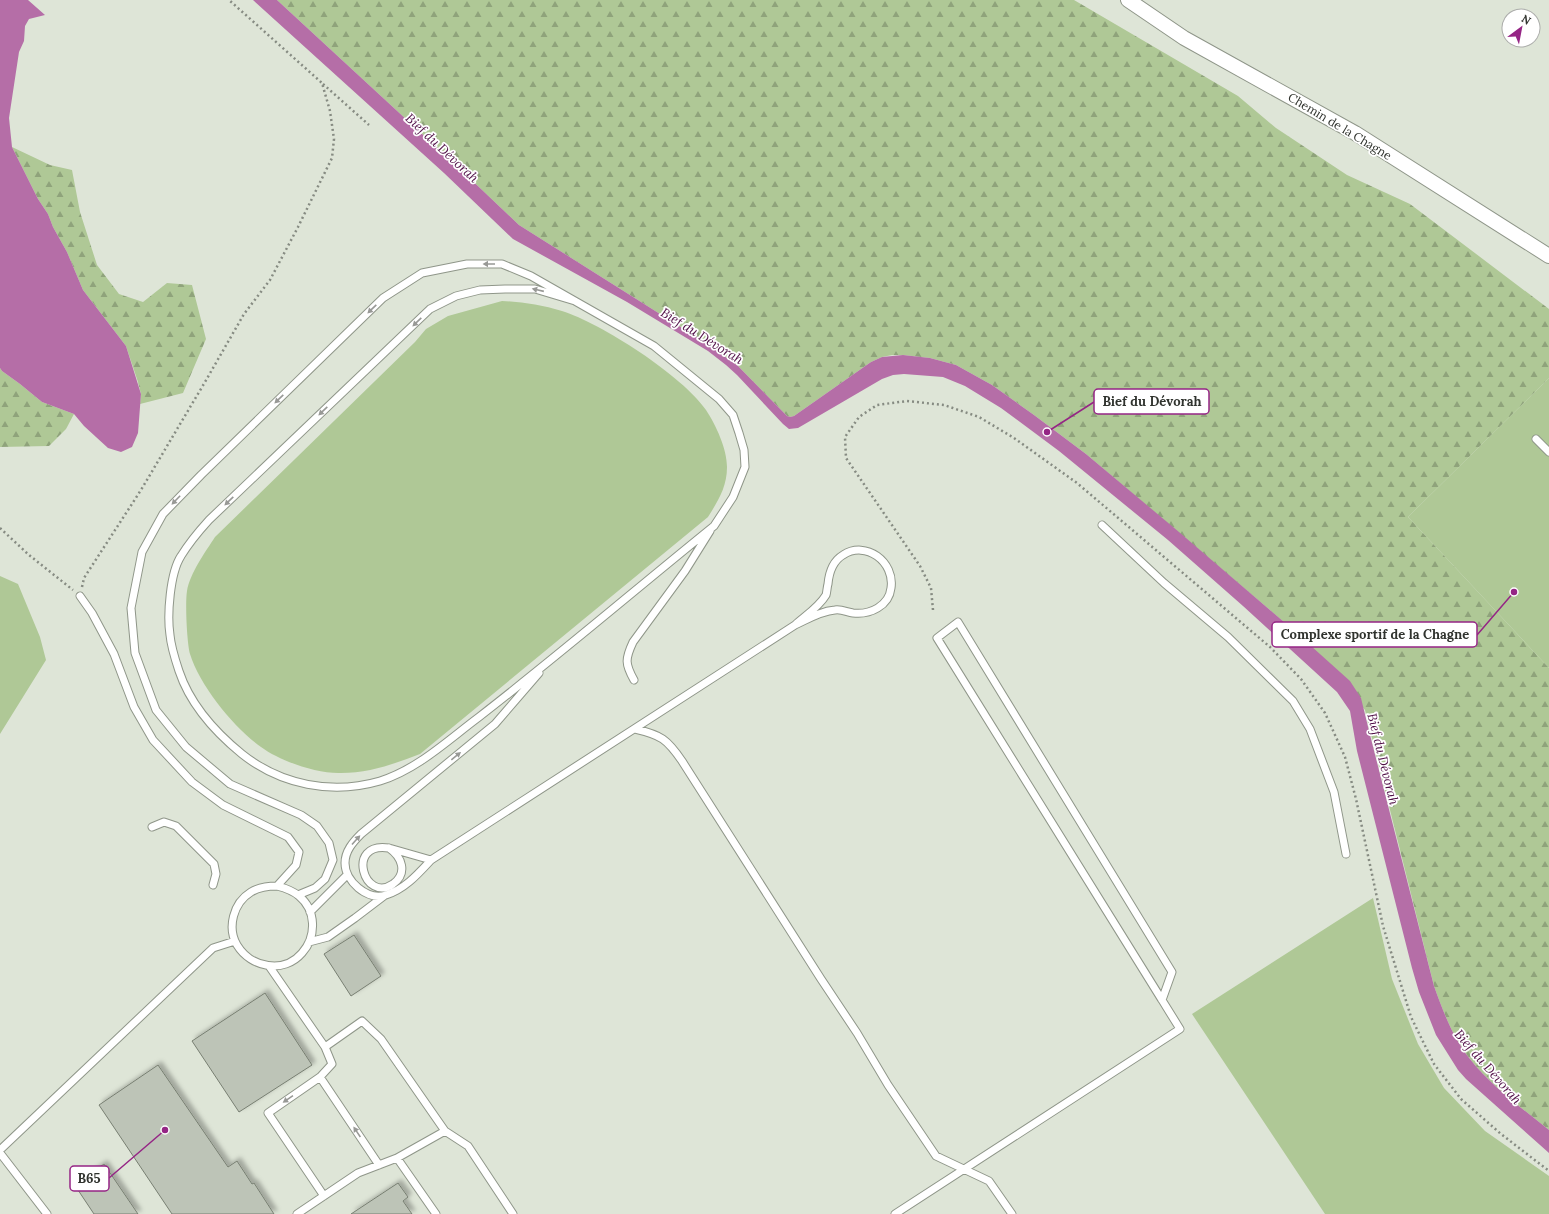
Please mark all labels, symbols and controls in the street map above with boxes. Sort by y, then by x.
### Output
north arrow [1501,8,1541,48]
text: N [1519,11,1534,28]
street label: Chemin de la Chagne [1285,89,1395,163]
water label: Bief du Dévorah [402,110,483,187]
one-way arrow [482,261,495,267]
one-way arrow [532,287,544,293]
one-way arrow [367,304,377,314]
water label: Bief du Dévorah [658,304,747,368]
one-way arrow [412,317,422,326]
callout: Bief du Dévorah [1094,389,1209,414]
text: Bief du Dévorah [1102,393,1202,410]
one-way arrow [274,395,284,404]
one-way arrow [318,407,328,416]
one-way arrow [171,495,181,505]
one-way arrow [224,496,234,506]
callout: Complexe sportif de la Chagne [1272,622,1477,647]
text: Complexe sportif de la Chagne [1281,626,1469,643]
water label: Bief du Dévorah [1363,711,1403,807]
one-way arrow [450,752,461,761]
one-way arrow [351,835,360,844]
water label: Bief du Dévorah [1451,1026,1526,1109]
one-way arrow [283,1095,293,1103]
one-way arrow [353,1127,361,1138]
callout: B65 [70,1166,109,1191]
text: B65 [77,1170,101,1187]

